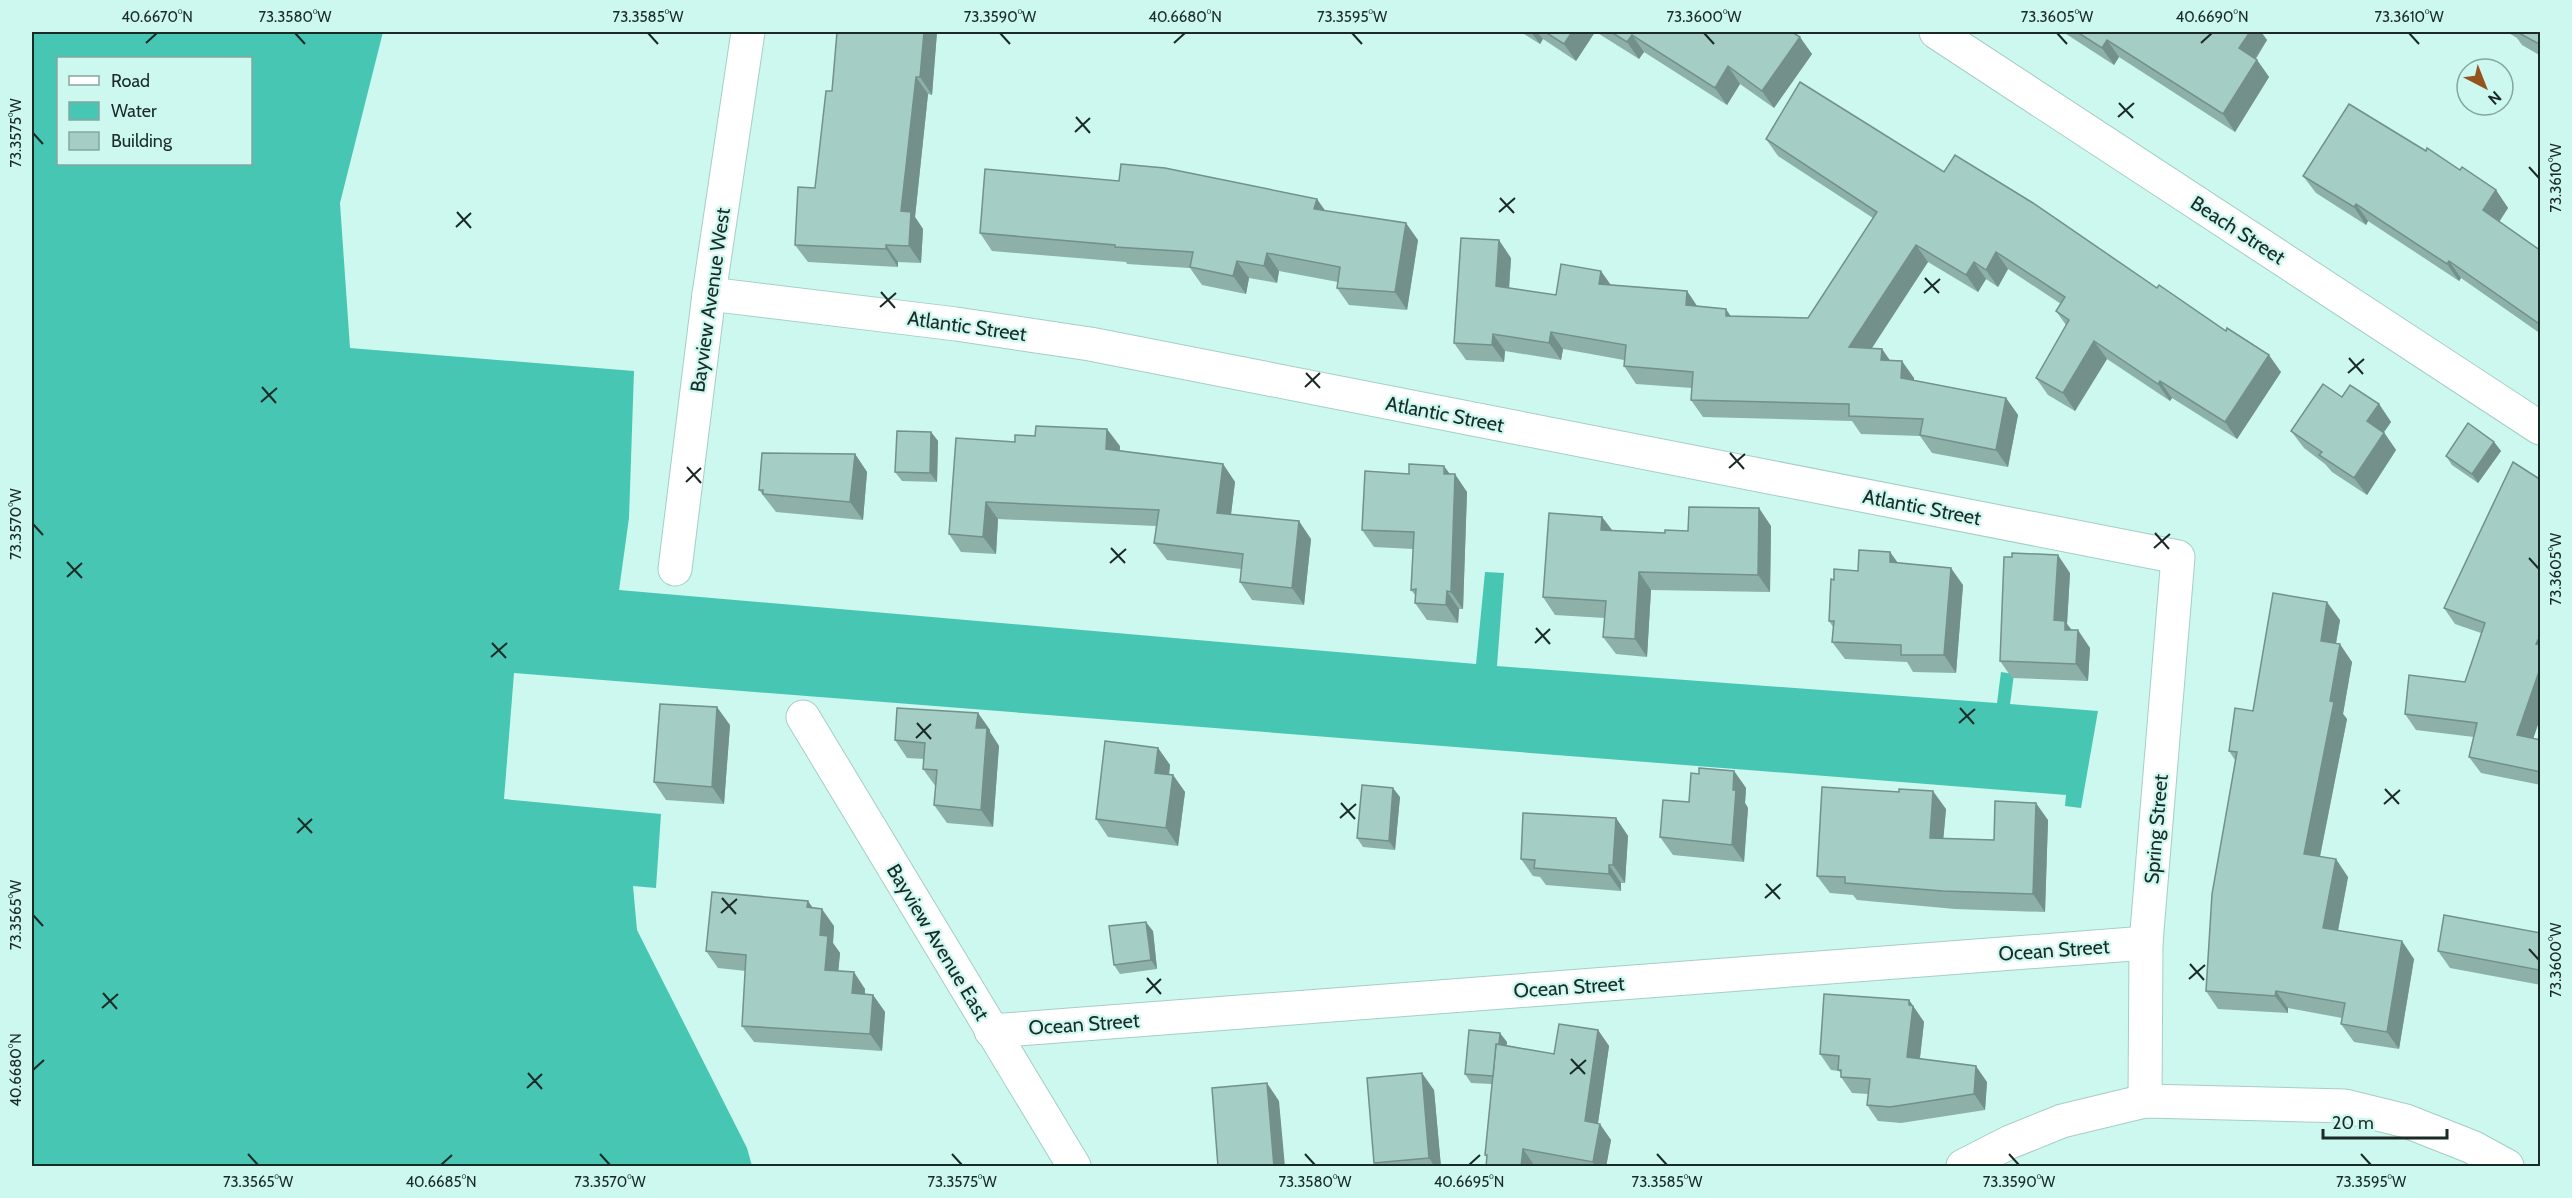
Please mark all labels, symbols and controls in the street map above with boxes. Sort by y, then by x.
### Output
text: 40.6670°N [121,8,193,26]
text: 73.3580°W [258,8,332,26]
text: 73.3585°W [613,8,684,26]
text: 73.3590°W [964,8,1037,26]
text: 40.6680°N [1148,8,1222,26]
text: 73.3595°W [1317,8,1388,26]
text: 73.3600°W [1667,8,1742,26]
text: 73.3605°W [2021,8,2094,26]
text: 40.6690°N [2176,8,2248,26]
text: 73.3610°W [2374,8,2444,26]
legend [57,57,252,165]
north arrow [2455,57,2515,117]
text: Road [111,70,150,92]
text: N [2484,87,2505,109]
text: 73.3575°W [7,98,25,168]
text: Water [111,100,157,122]
text: Building [111,130,173,152]
text: 73.3610°W [2547,143,2565,213]
street label: Beach Street [2186,191,2290,270]
street label: Bayview Avenue West [685,206,735,394]
street label: Atlantic Street [906,306,1028,346]
street label: Atlantic Street [1384,391,1506,437]
street label: Atlantic Street [1861,484,1983,530]
text: 73.3570°W [7,487,25,560]
text: 73.3605°W [2547,532,2565,605]
street label: Spring Street [2139,773,2173,885]
street label: Bayview Avenue East [882,859,994,1025]
text: 73.3565°W [7,879,25,950]
text: 73.3600°W [2547,922,2565,997]
street label: Ocean Street [1998,934,2111,966]
street label: Ocean Street [1513,971,1626,1003]
street label: Ocean Street [1028,1008,1141,1040]
text: 40.6680°N [7,1033,25,1107]
scale bar [2323,1102,2448,1140]
text: 20 m [2332,1112,2374,1134]
text: 73.3565°W [223,1173,294,1191]
text: 40.6685°N [405,1173,477,1191]
text: 73.3570°W [574,1173,647,1191]
text: 73.3575°W [927,1173,997,1191]
text: 73.3580°W [1278,1173,1352,1191]
text: 40.6695°N [1434,1173,1504,1191]
text: 73.3585°W [1632,1173,1703,1191]
text: 73.3590°W [1983,1173,2056,1191]
text: 73.3595°W [2336,1173,2407,1191]

